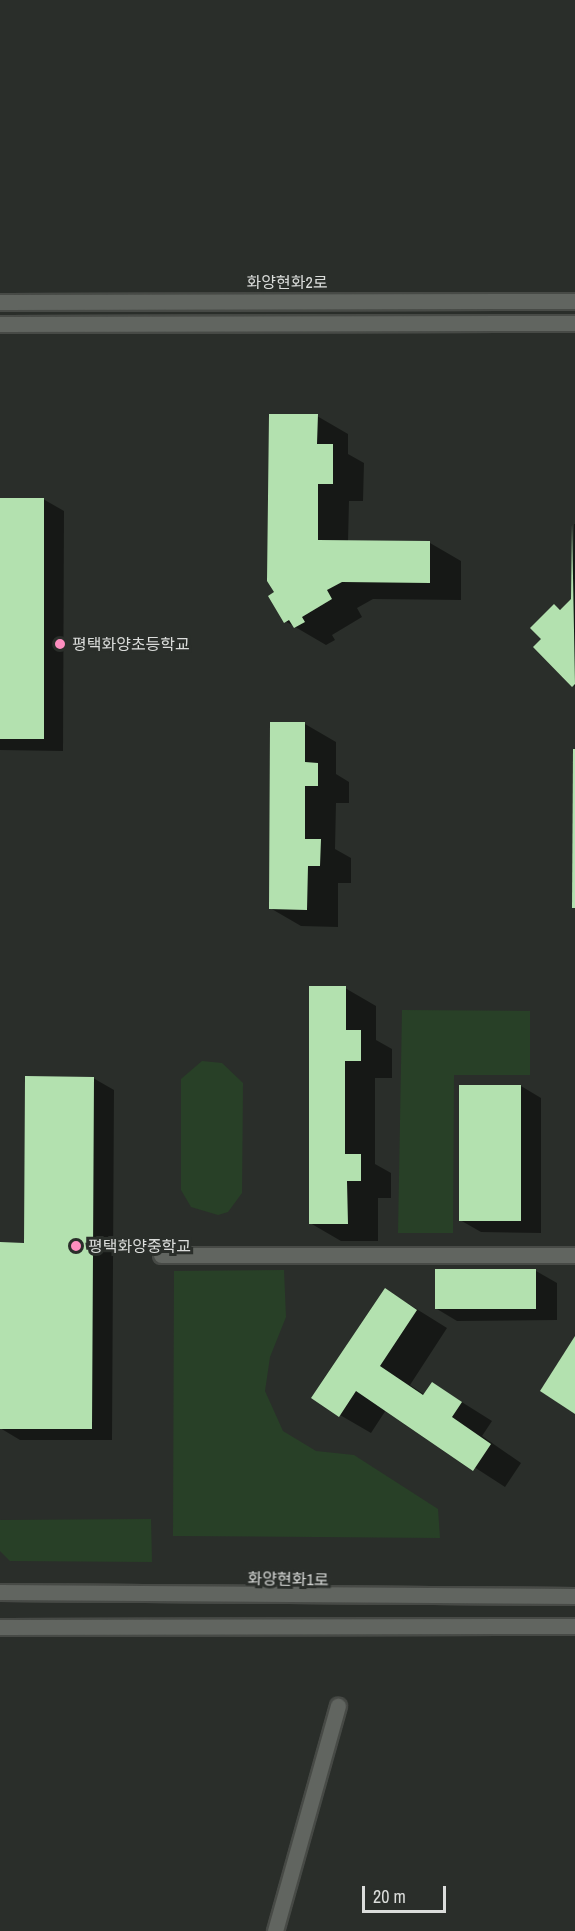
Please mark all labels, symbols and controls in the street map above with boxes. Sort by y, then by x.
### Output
street label: 화양현화2로 [247,272,327,292]
place label: 평택화양초등학교 [72,634,190,654]
marker: 평택화양초등학교 [53,637,67,651]
place label: 평택화양중학교 [88,1236,191,1256]
marker: 평택화양중학교 [69,1239,83,1253]
street label: 화양현화1로 [247,1569,329,1589]
scale bar [365,1874,449,1912]
text: 20 m [373,1884,406,1909]

